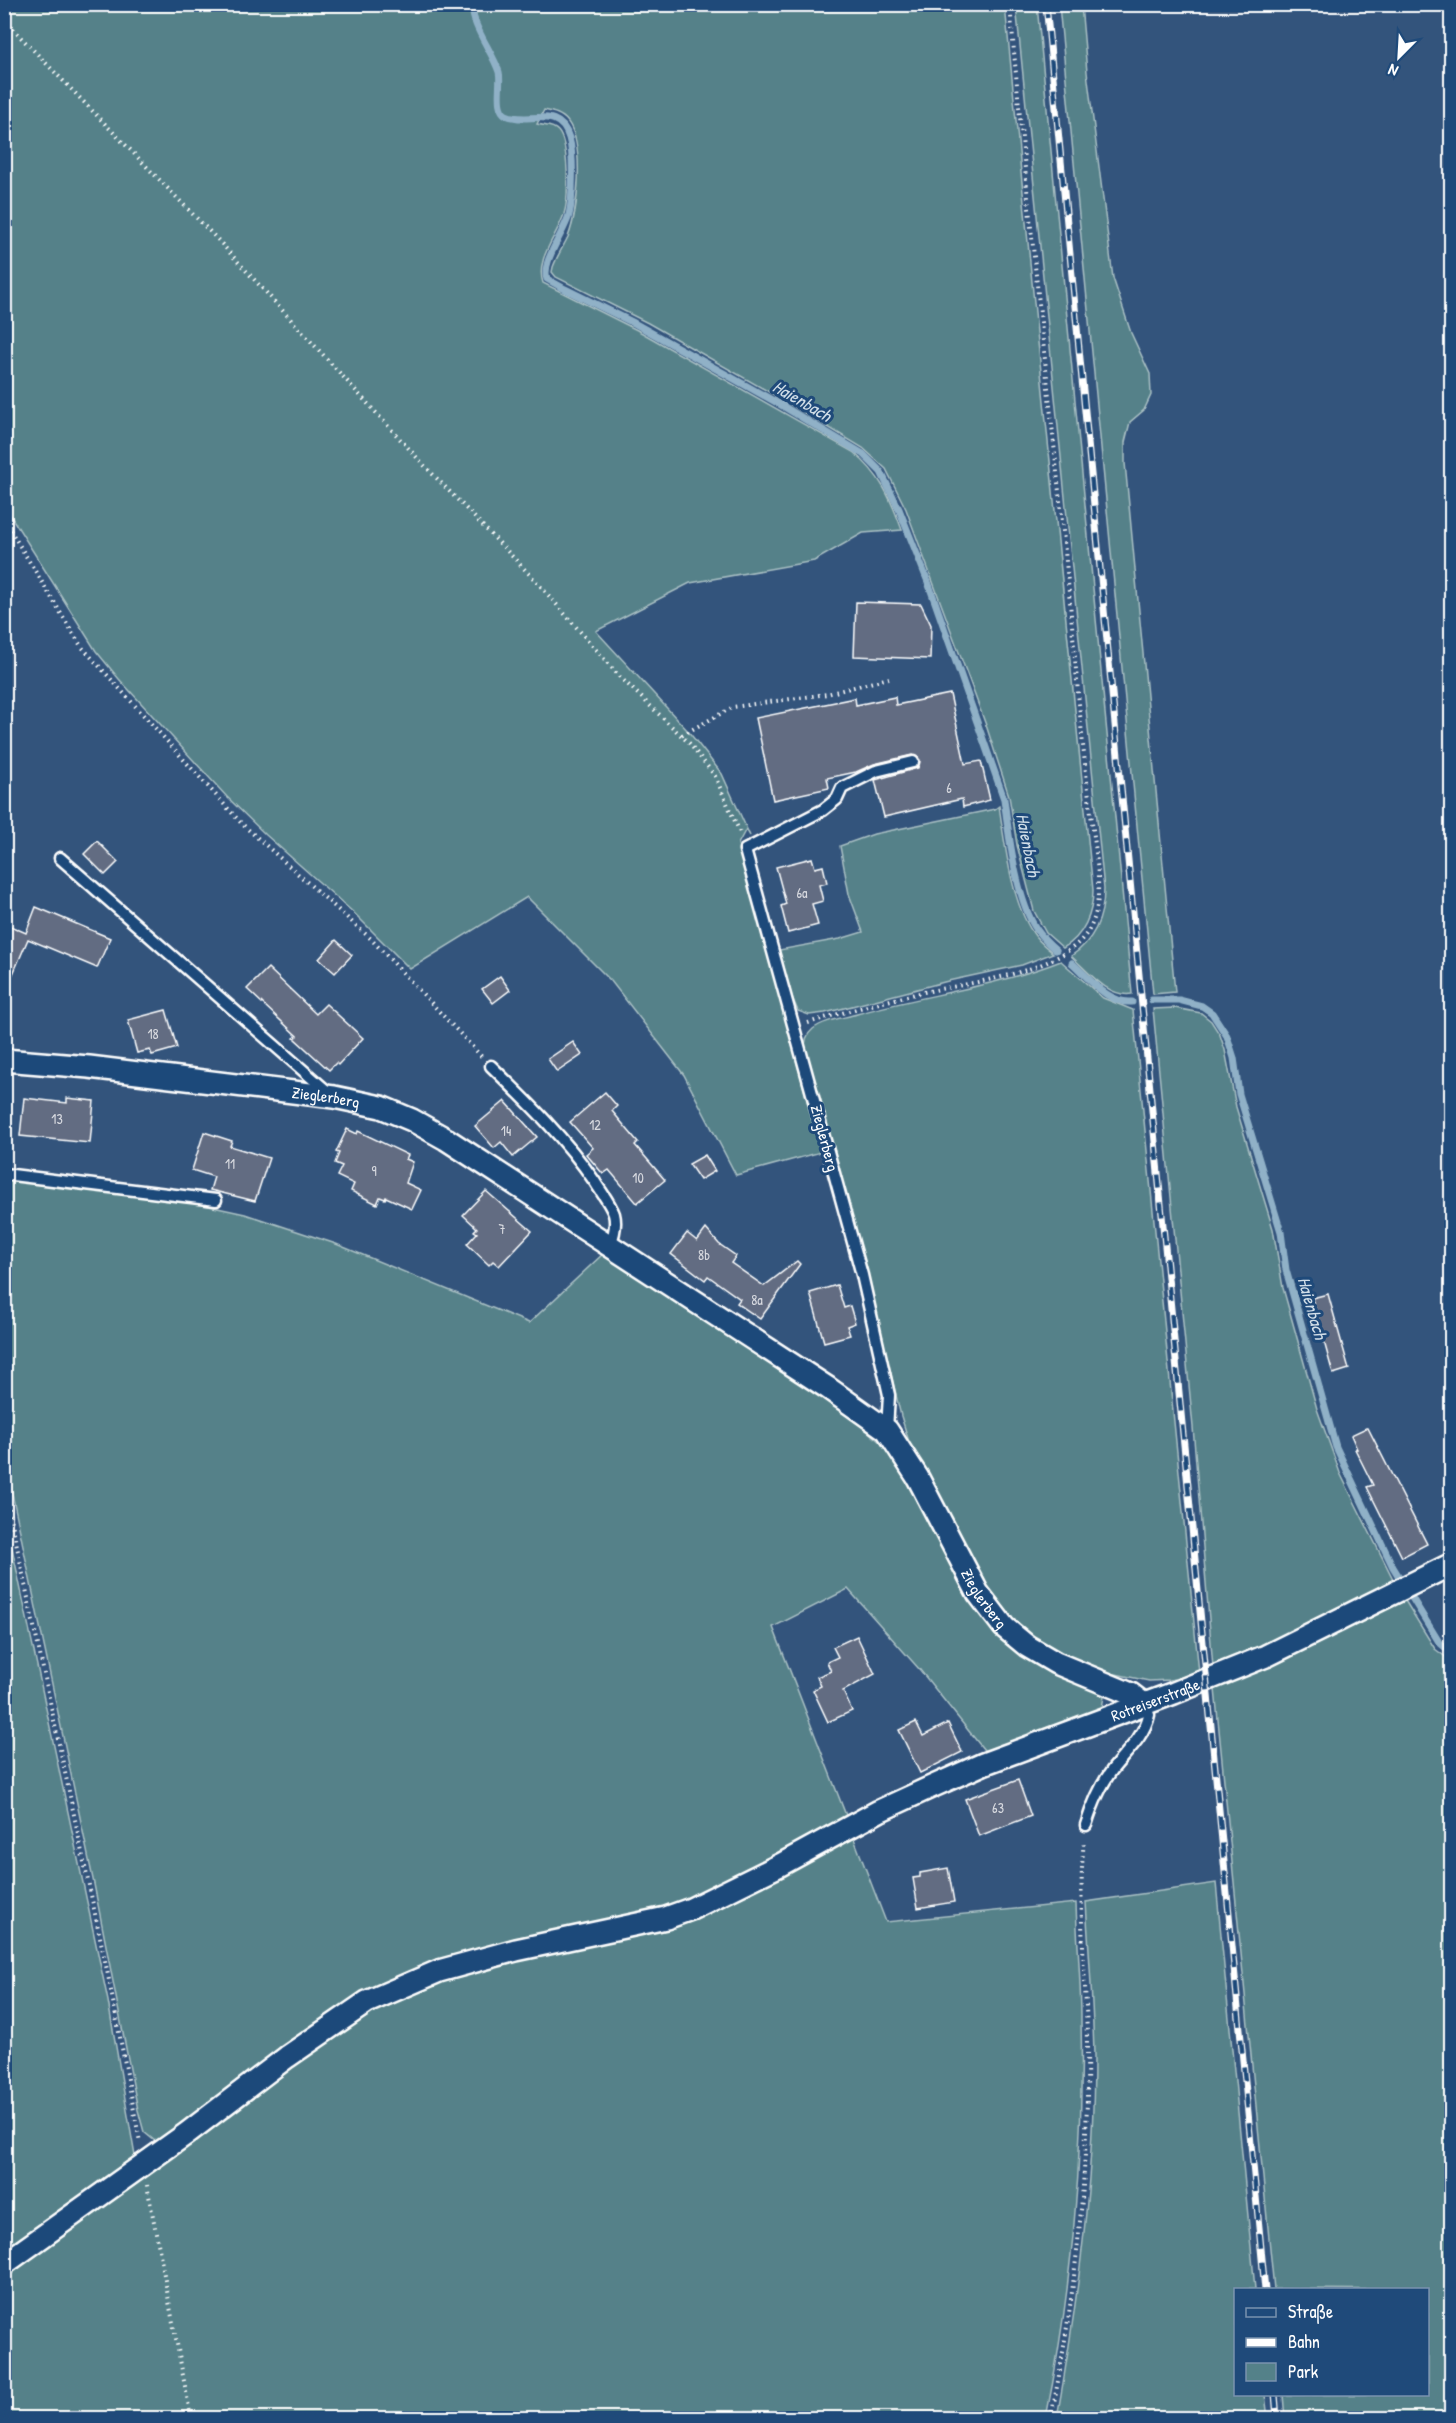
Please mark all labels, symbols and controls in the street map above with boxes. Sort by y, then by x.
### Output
north arrow [1369,27,1429,87]
text: N [1384,59,1401,82]
water label: Haienbach [768,374,837,428]
house number: 6 [946,778,952,797]
water label: Haienbach [1010,811,1047,880]
house number: 6a [796,883,808,902]
house number: 18 [147,1024,159,1043]
street label: Zieglerberg [291,1081,362,1113]
street label: Zieglerberg [806,1102,844,1174]
house number: 13 [51,1109,63,1128]
house number: 12 [589,1115,601,1134]
house number: 14 [501,1121,511,1140]
house number: 11 [225,1154,235,1173]
house number: 9 [371,1161,377,1180]
house number: 10 [632,1168,644,1187]
house number: 7 [499,1219,506,1238]
house number: 8b [698,1245,710,1264]
water label: Haienbach [1292,1274,1334,1343]
house number: 8a [751,1290,763,1309]
street label: Zieglerberg [956,1565,1012,1633]
street label: Rotreiserstraße [1108,1673,1203,1726]
house number: 63 [992,1798,1004,1817]
legend [1234,2288,1429,2396]
text: Straße [1288,2299,1333,2324]
text: Bahn [1288,2329,1320,2354]
text: Park [1288,2359,1319,2384]

